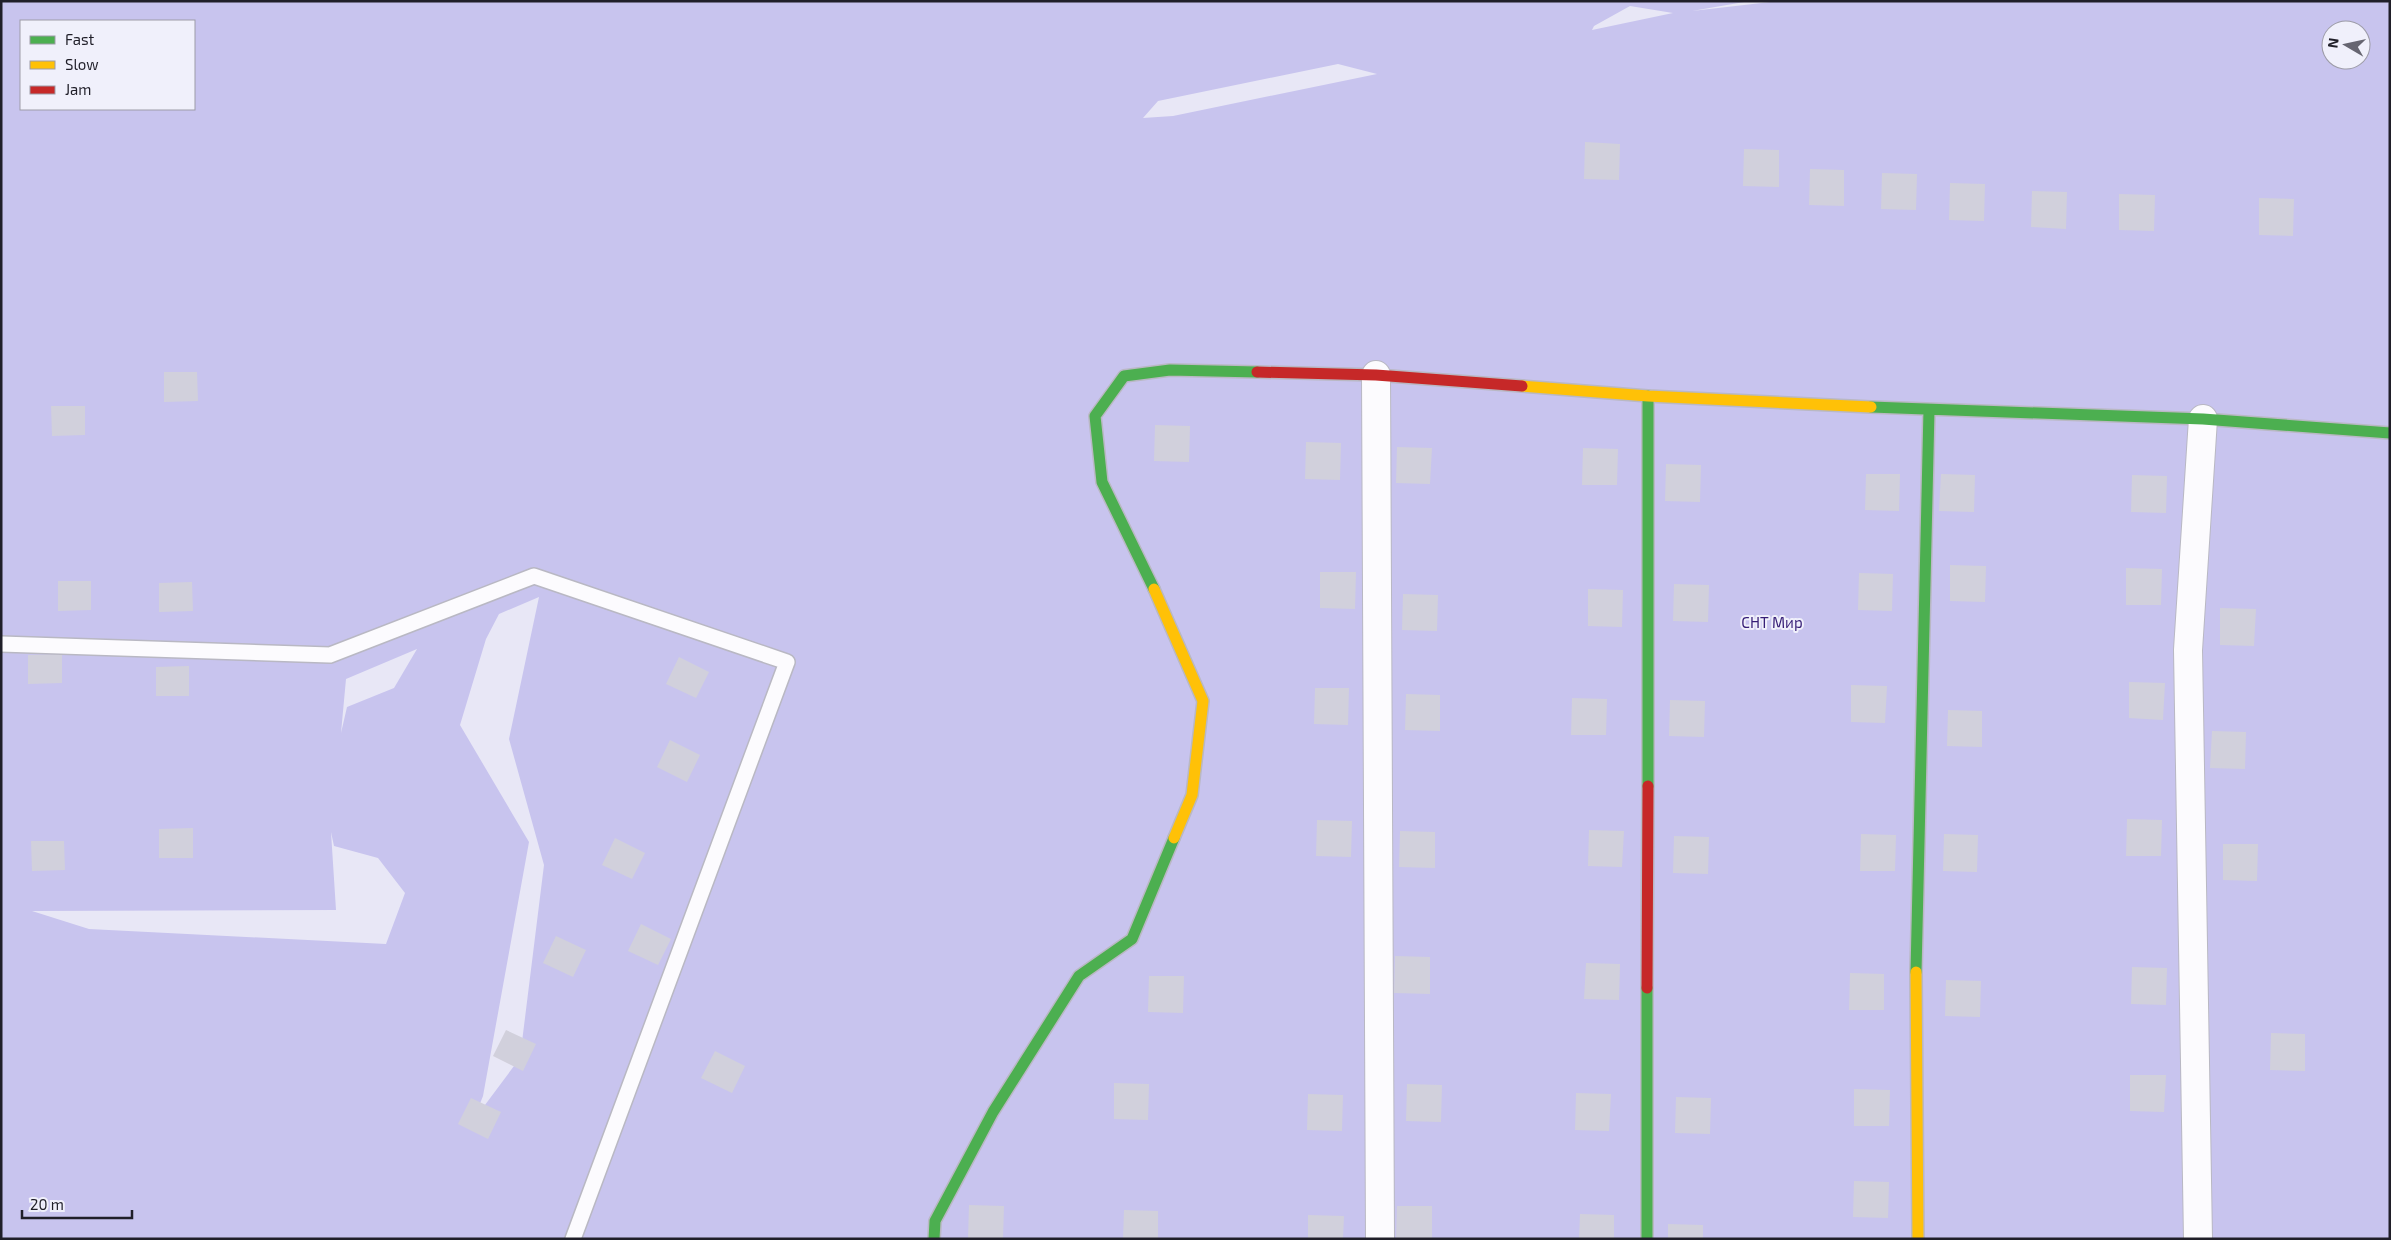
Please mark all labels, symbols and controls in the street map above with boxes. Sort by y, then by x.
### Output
legend [20,20,195,110]
north arrow [2321,20,2371,70]
text: Fast [65,30,95,48]
text: N [2323,37,2342,49]
text: Slow [65,55,99,73]
text: Jam [65,80,91,98]
park label: СНТ Мир [1741,613,1803,631]
scale bar [22,1188,132,1220]
text: 20 m [30,1195,64,1213]

